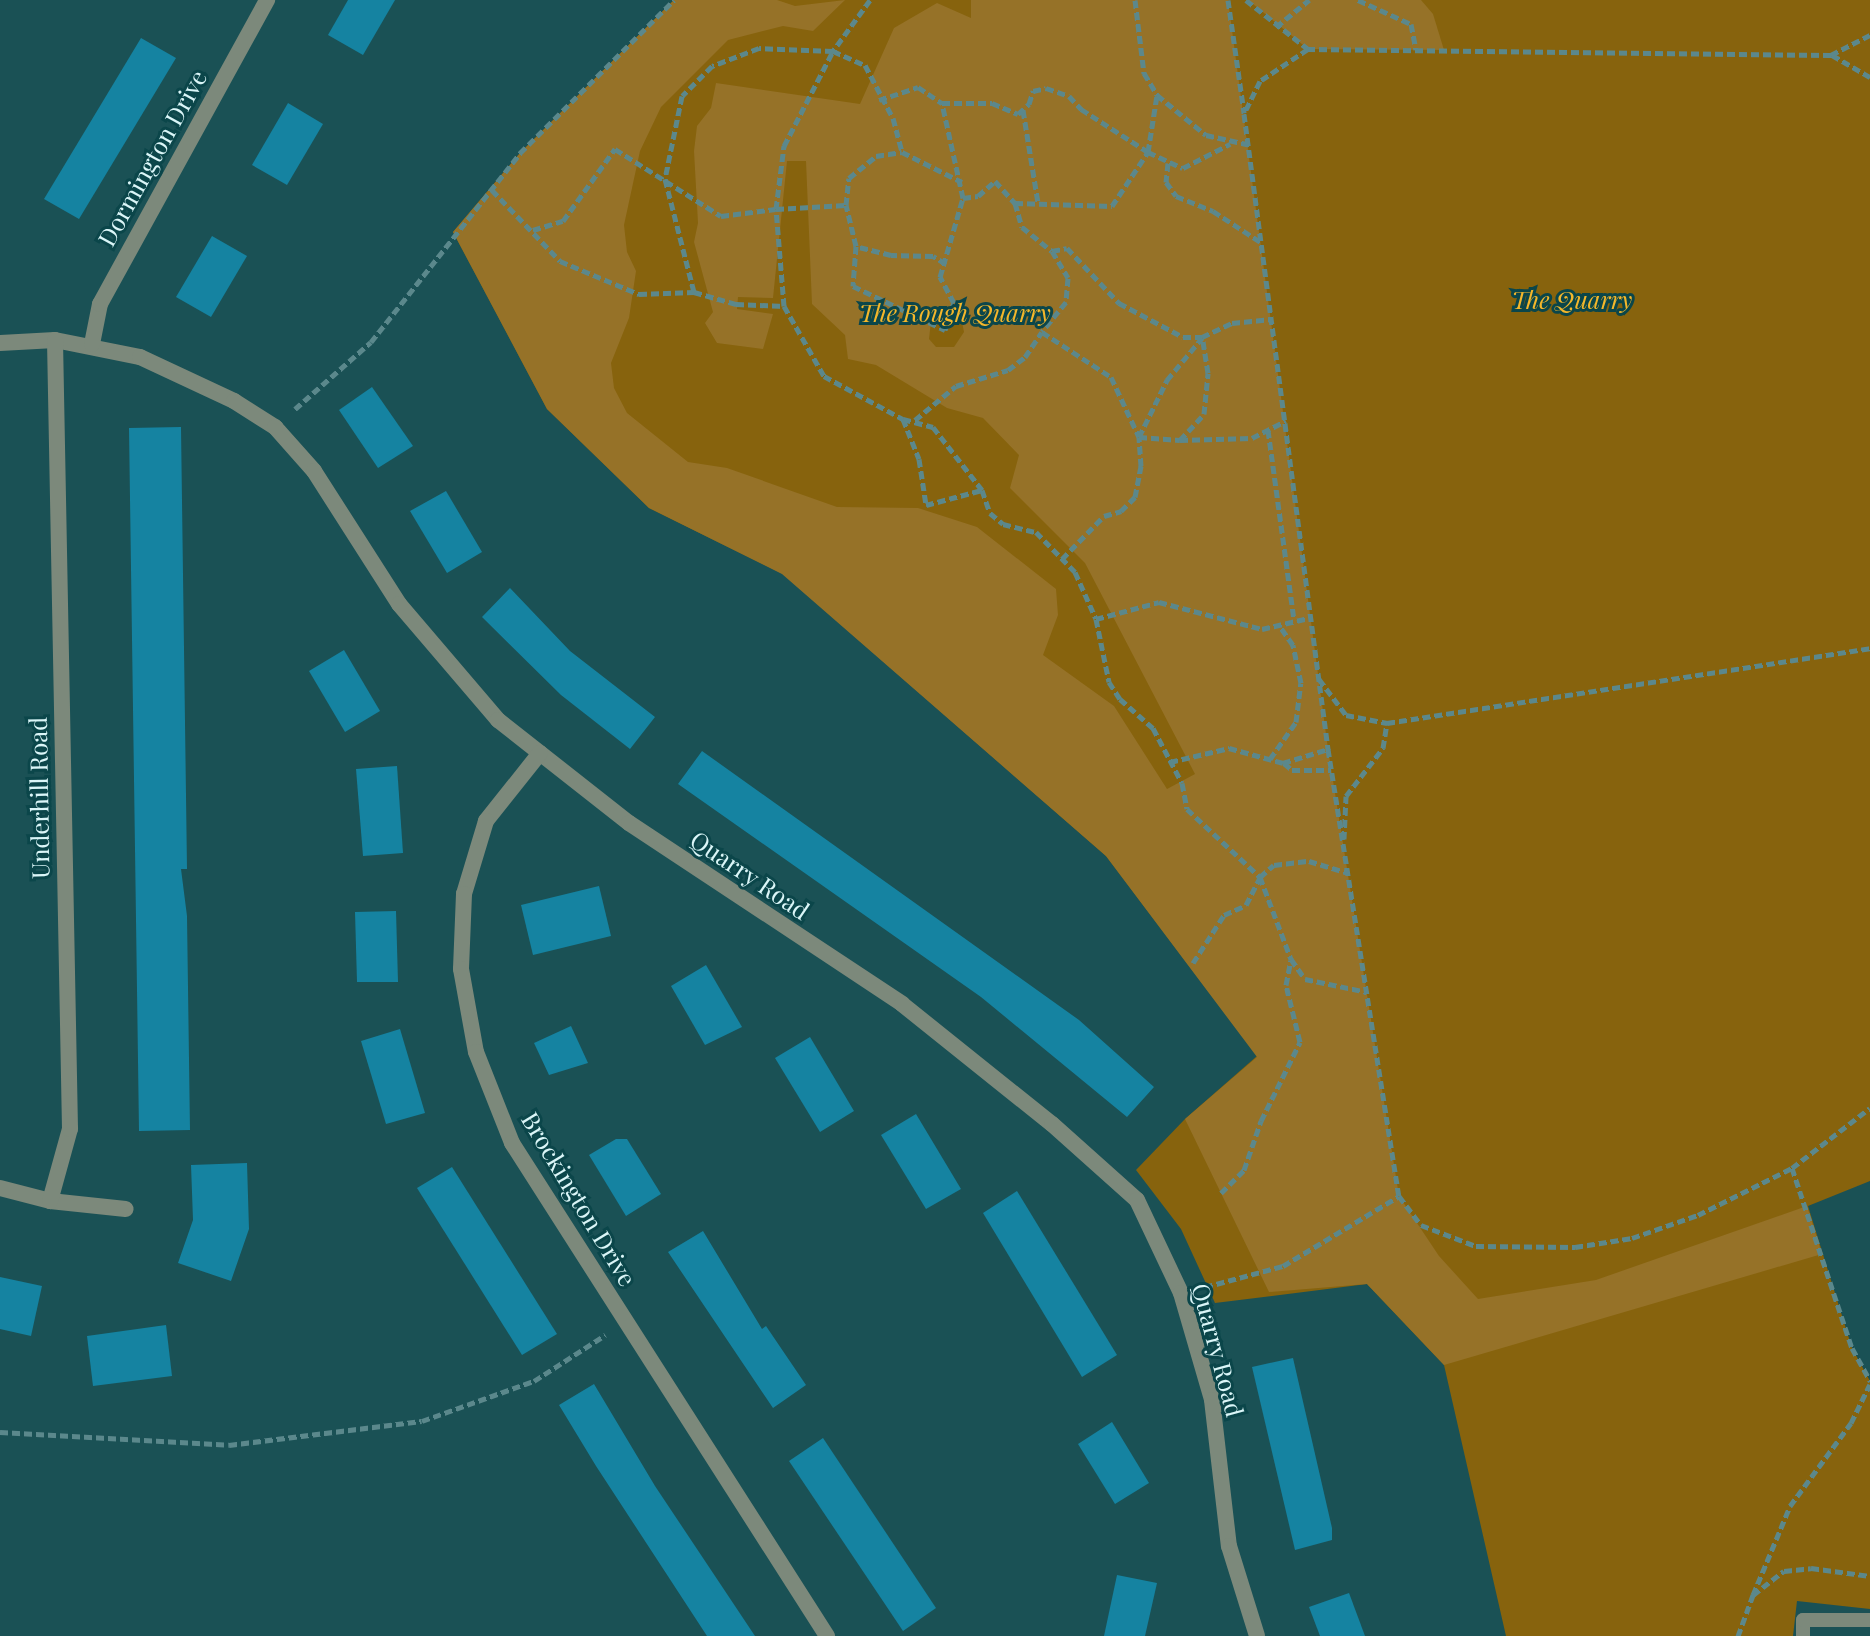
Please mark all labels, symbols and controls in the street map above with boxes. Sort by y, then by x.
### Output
street label: Dormington Drive [92,65,212,251]
park label: The Quarry [1512,286,1632,314]
park label: The Rough Quarry [859,299,1051,327]
street label: Underhill Road [23,717,55,879]
street label: Quarry Road [685,825,815,925]
street label: Brockington Drive [516,1107,642,1291]
street label: Quarry Road [1186,1280,1250,1420]

